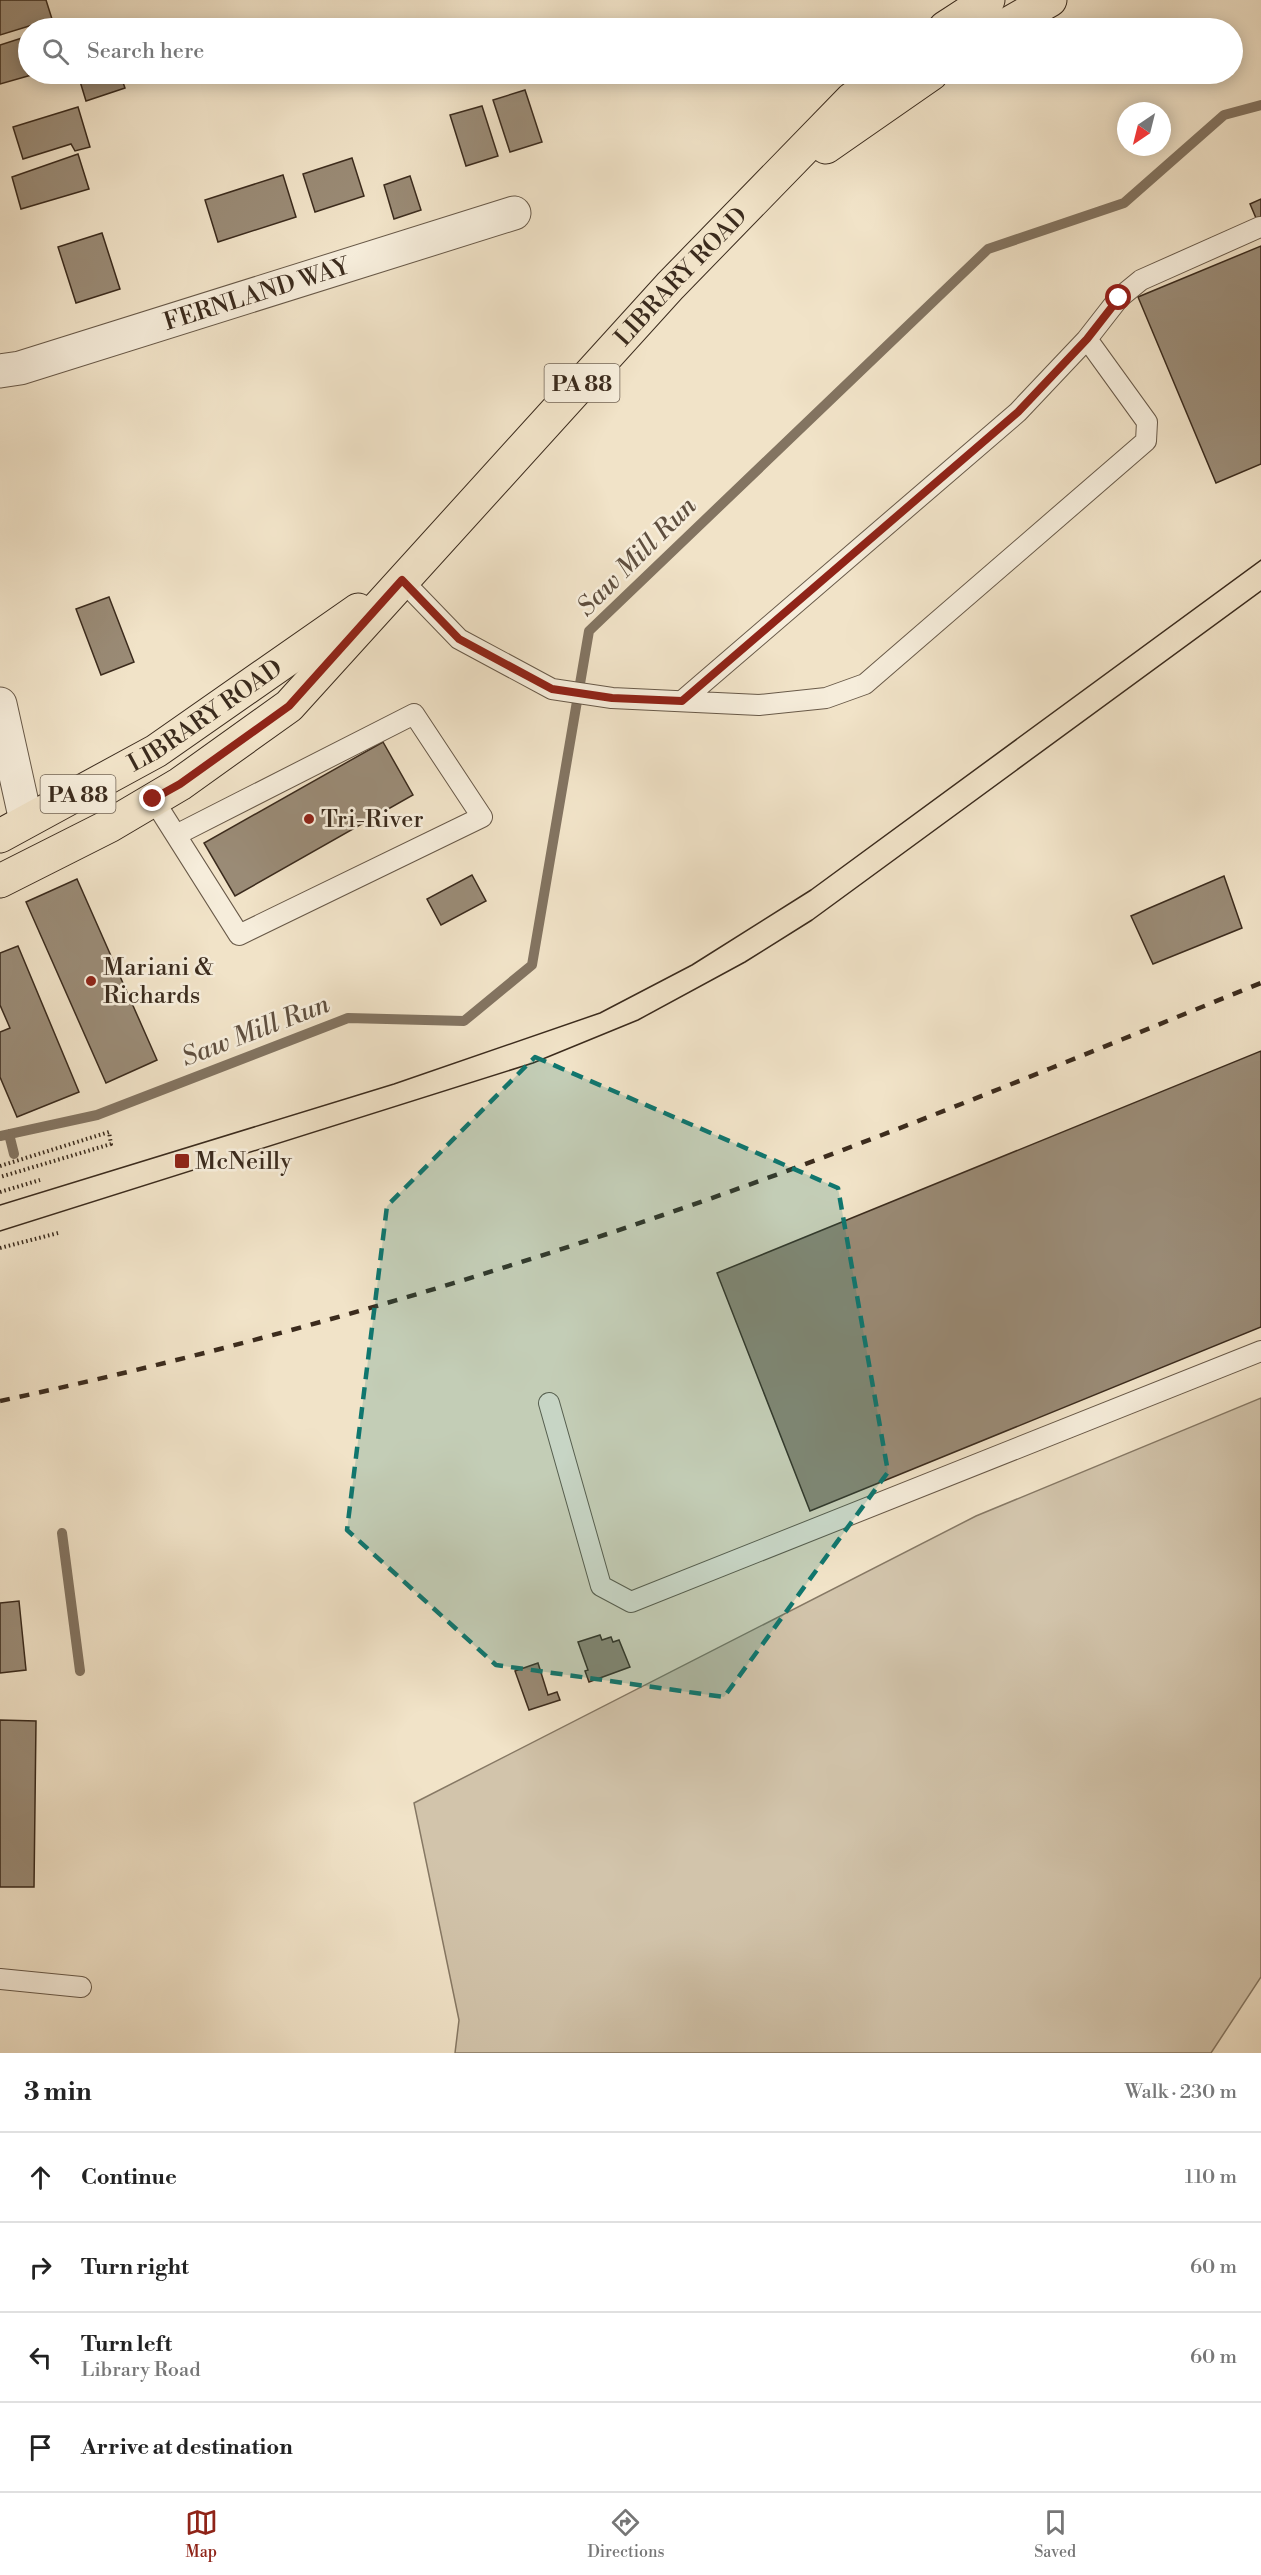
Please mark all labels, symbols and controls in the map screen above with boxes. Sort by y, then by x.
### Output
search box [18,18,1243,84]
icon: search [39,35,72,68]
text: Search here [87,38,204,65]
north arrow [1117,102,1171,156]
street label: LIBRARY ROAD [609,201,754,353]
street label: FERNLAND WAY [160,251,354,338]
route start [1105,284,1131,310]
road number: PA 88 [544,364,620,402]
water label: Saw Mill Run [570,490,703,623]
street label: LIBRARY ROAD [123,653,289,779]
road number: PA 88 [40,775,116,813]
route end [139,785,165,811]
place label: Tri-River [321,805,424,835]
marker: Tri-River [302,812,316,826]
place label: Mariani & Richards [103,953,214,1011]
marker: Mariani & Richards [84,974,98,988]
water label: Saw Mill Run [177,988,334,1074]
place label: McNeilly [195,1147,292,1177]
marker: McNeilly [173,1152,191,1170]
text: 3 min [24,2076,92,2108]
text: Walk · 230 m [1125,2080,1237,2105]
icon: ahead [24,2161,57,2194]
text: Continue [81,2164,177,2191]
text: 110 m [1185,2165,1237,2190]
icon: right [24,2251,57,2284]
text: Turn right [81,2254,189,2281]
text: 60 m [1190,2255,1237,2280]
text: Turn left [81,2331,172,2358]
icon: left [24,2341,57,2374]
text: 60 m [1190,2345,1237,2370]
text: Library Road [81,2358,201,2383]
icon: arrive [24,2431,57,2464]
text: Arrive at destination [81,2434,293,2461]
tab: Map [185,2506,218,2562]
tab: Directions [587,2506,665,2562]
tab: Saved [1034,2506,1076,2562]

